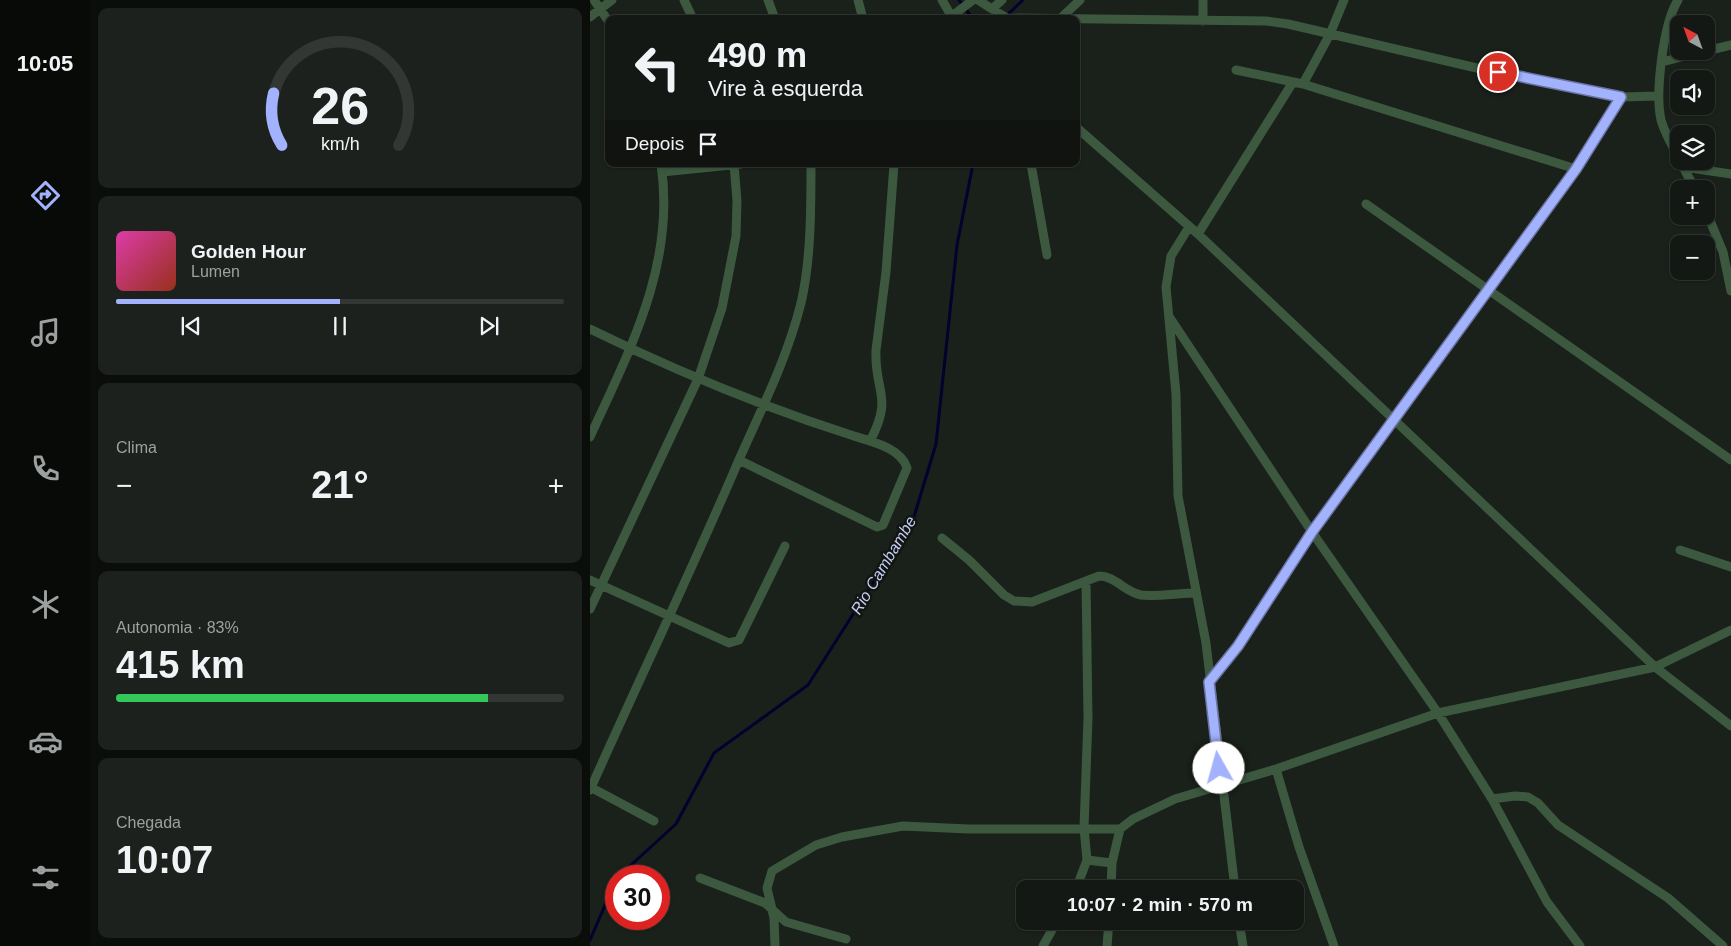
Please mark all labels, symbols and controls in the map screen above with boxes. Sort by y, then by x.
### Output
north arrow [1670,15,1715,60]
map controls [1670,15,1715,280]
icon: left [625,35,690,100]
text: 490 m [708,35,807,74]
text: 10:05 [17,51,73,76]
pin [1477,51,1519,93]
icon: arrive [1484,58,1512,86]
button: sound [1670,70,1715,115]
text: Vire à esquerda [708,76,863,101]
text: 26 [311,77,369,135]
button: layers [1670,125,1715,170]
icon: arrive [694,130,722,158]
text: Depois [625,133,684,154]
text: km/h [321,134,359,154]
icon: directions [28,178,63,213]
button: + [1670,180,1715,225]
button: − [1670,235,1715,280]
text: Golden Hour [191,241,306,262]
text: Lumen [191,263,240,280]
icon: previous [177,312,205,340]
icon: pause [326,312,354,340]
icon: next [475,312,503,340]
icon: music [28,315,63,350]
text: Clima [116,439,157,456]
icon: phone [28,451,63,486]
text: 21° [311,464,369,506]
text: − [116,470,132,501]
text: + [548,470,564,501]
water label: Rio Cambambe [848,513,919,617]
icon: climate [28,587,63,622]
text: Autonomia · 83% [116,619,239,636]
text: 415 km [116,644,245,686]
icon: car [28,724,63,759]
position arrow [1192,741,1244,793]
text: Chegada [116,814,181,831]
text: 10:07 [116,839,213,881]
icon: filters [28,860,63,895]
speed limit sign: 30 [605,865,670,930]
text: 10:07 · 2 min · 570 m [1067,894,1253,915]

